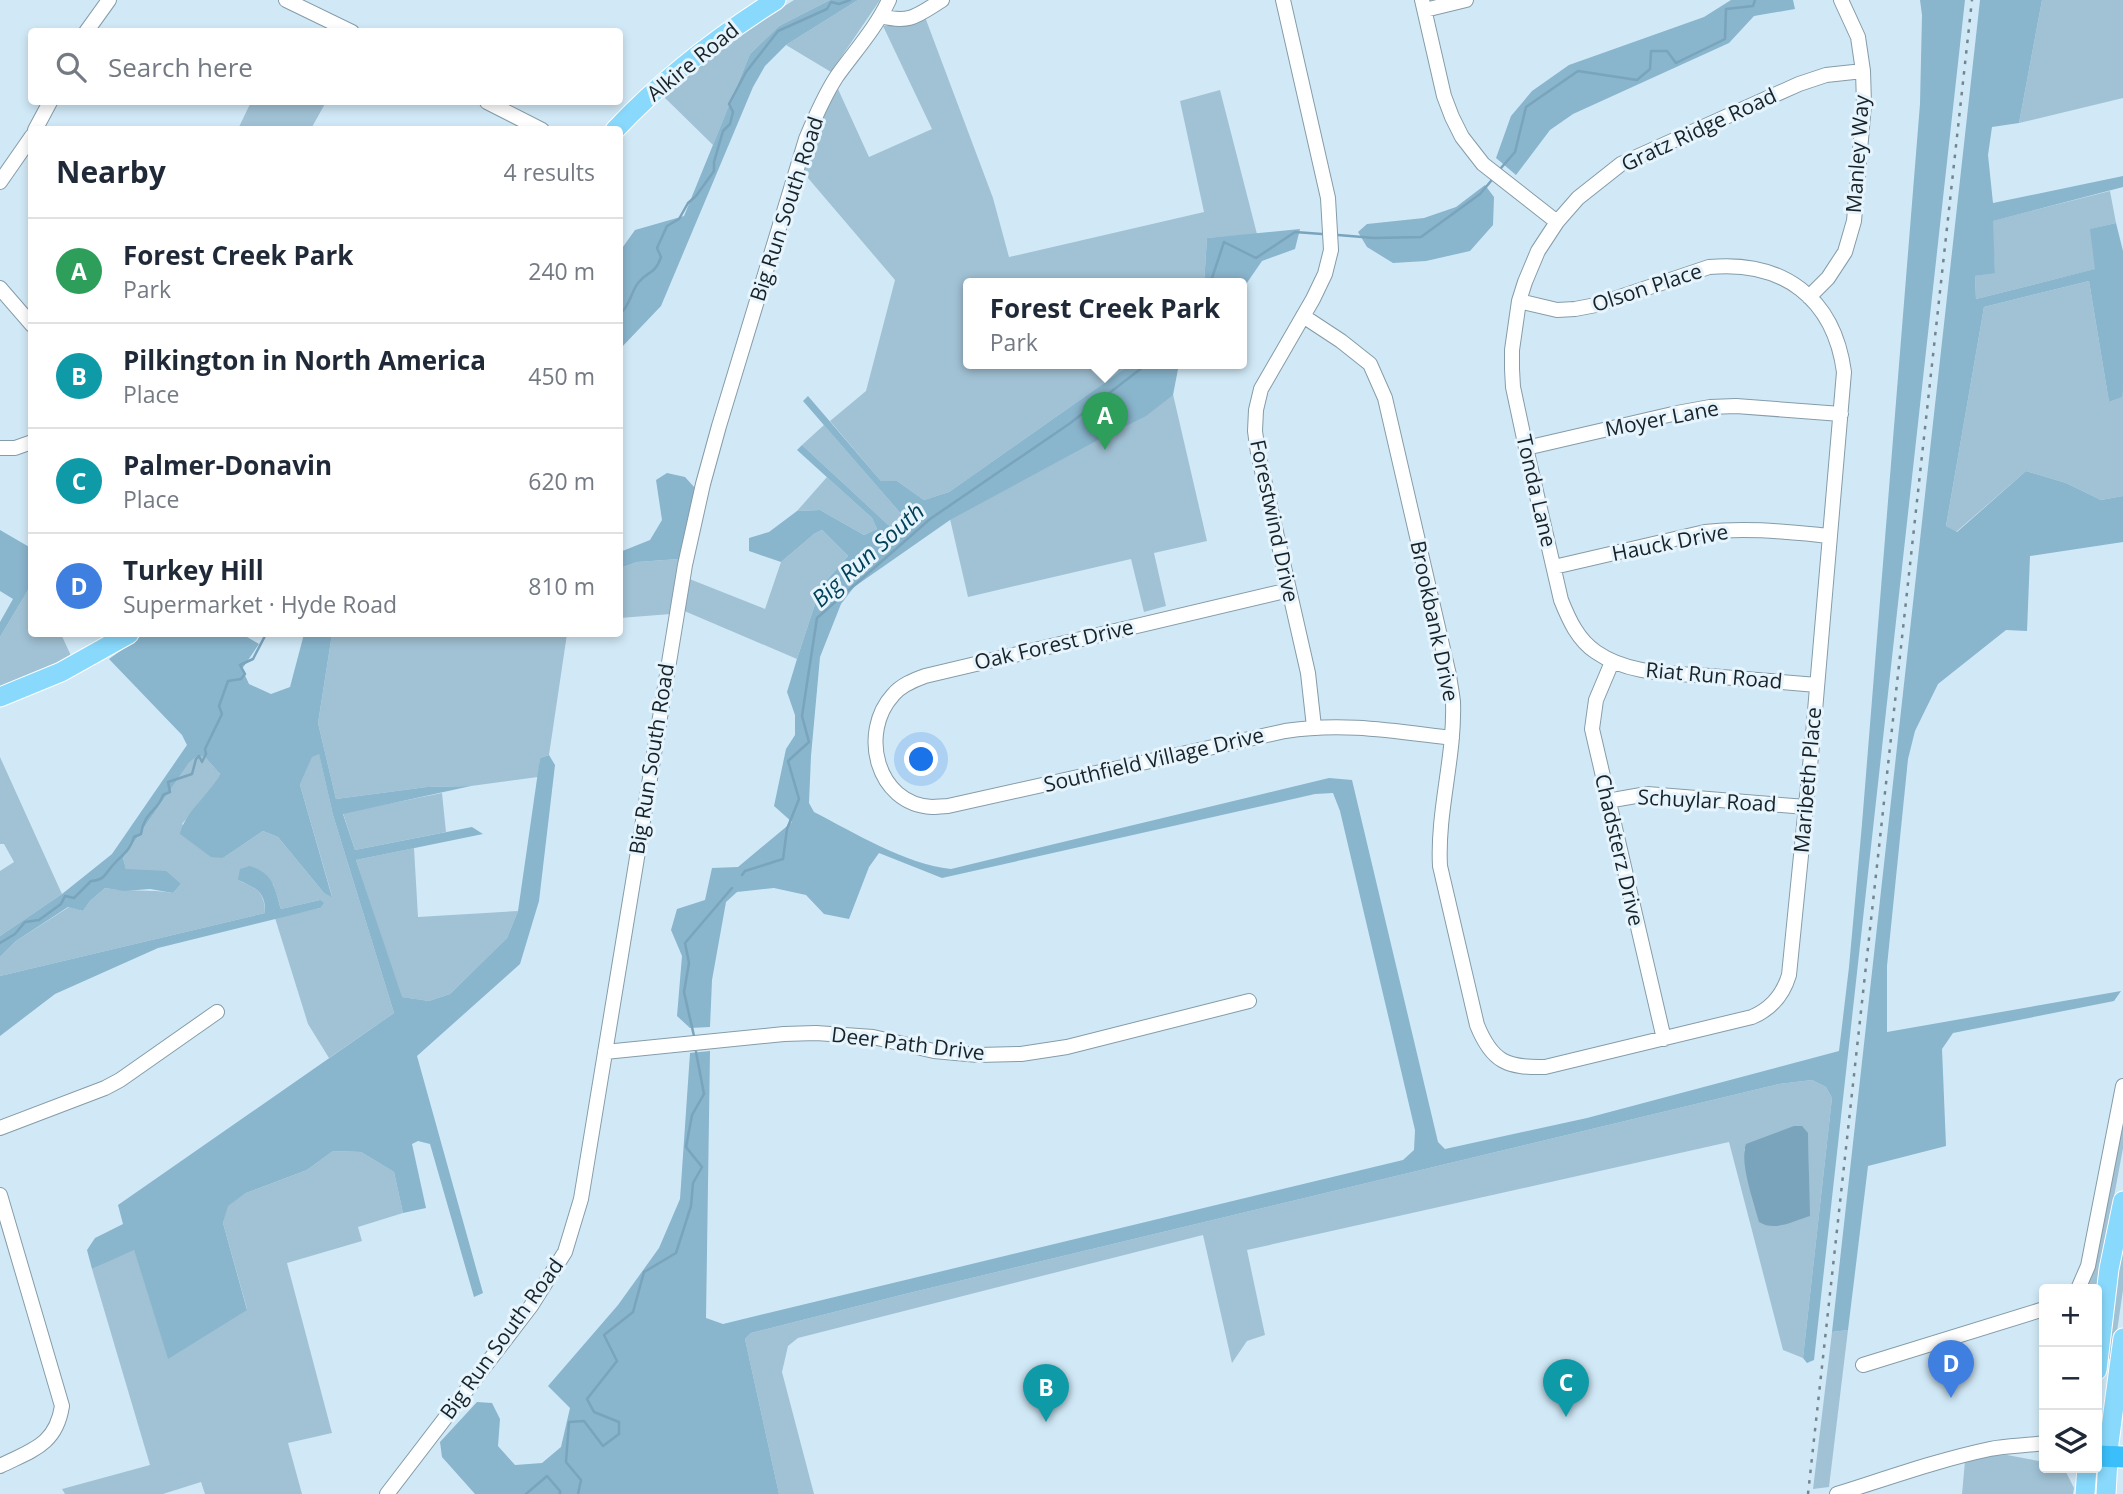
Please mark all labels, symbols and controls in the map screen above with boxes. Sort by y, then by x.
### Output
street label: Alkire Road [640,15,744,107]
search box [28,28,623,105]
icon: search [52,48,90,86]
text: Search here [108,49,253,85]
street label: Gratz Ridge Road [1616,81,1781,177]
street label: Manley Way [1839,94,1875,214]
street label: Big Run South Road [743,113,829,305]
text: Nearby [56,151,166,192]
text: 4 results [504,156,595,188]
text: Forest Creek Park [123,237,353,273]
text: A [71,255,87,287]
text: 240 m [528,255,595,287]
street label: Olson Place [1588,256,1705,318]
text: Park [123,273,171,305]
popup [963,278,1247,369]
text: Forest Creek Park [990,290,1220,326]
text: Park [990,326,1038,358]
text: Pilkington in North America [123,342,486,378]
text: B [71,360,87,392]
text: 450 m [528,360,595,392]
text: Place [123,378,179,410]
pin: A [1082,392,1128,450]
street label: Moyer Lane [1603,393,1721,443]
street label: Tonda Lane [1510,432,1563,550]
street label: Forestwind Drive [1244,437,1306,605]
text: Palmer-Donavin [123,447,332,483]
text: C [72,465,86,497]
text: 620 m [528,465,595,497]
text: Place [123,483,179,515]
water label: Big Run South [804,495,931,614]
street label: Hauck Drive [1609,517,1730,567]
street label: Brookbank Drive [1404,538,1466,704]
text: Turkey Hill [123,552,264,588]
text: D [70,570,88,602]
text: 810 m [528,570,595,602]
text: Supermarket · Hyde Road [123,588,397,620]
street label: Oak Forest Drive [971,612,1136,676]
street label: Riat Run Road [1645,655,1784,695]
street label: Big Run South Road [622,661,680,856]
street label: Maribeth Place [1787,706,1827,854]
street label: Southfield Village Drive [1041,720,1267,798]
your location [904,742,938,776]
street label: Chadsterz Drive [1589,771,1651,929]
street label: Schuylar Road [1637,782,1777,818]
street label: Deer Path Drive [830,1020,986,1066]
street label: Big Run South Road [433,1252,569,1425]
map controls [2039,1284,2102,1473]
button: + [2039,1284,2102,1347]
pin: D [1928,1340,1974,1398]
button: − [2039,1347,2102,1410]
pin: C [1543,1359,1589,1417]
pin: B [1023,1364,1069,1422]
button: layers [2039,1410,2102,1473]

